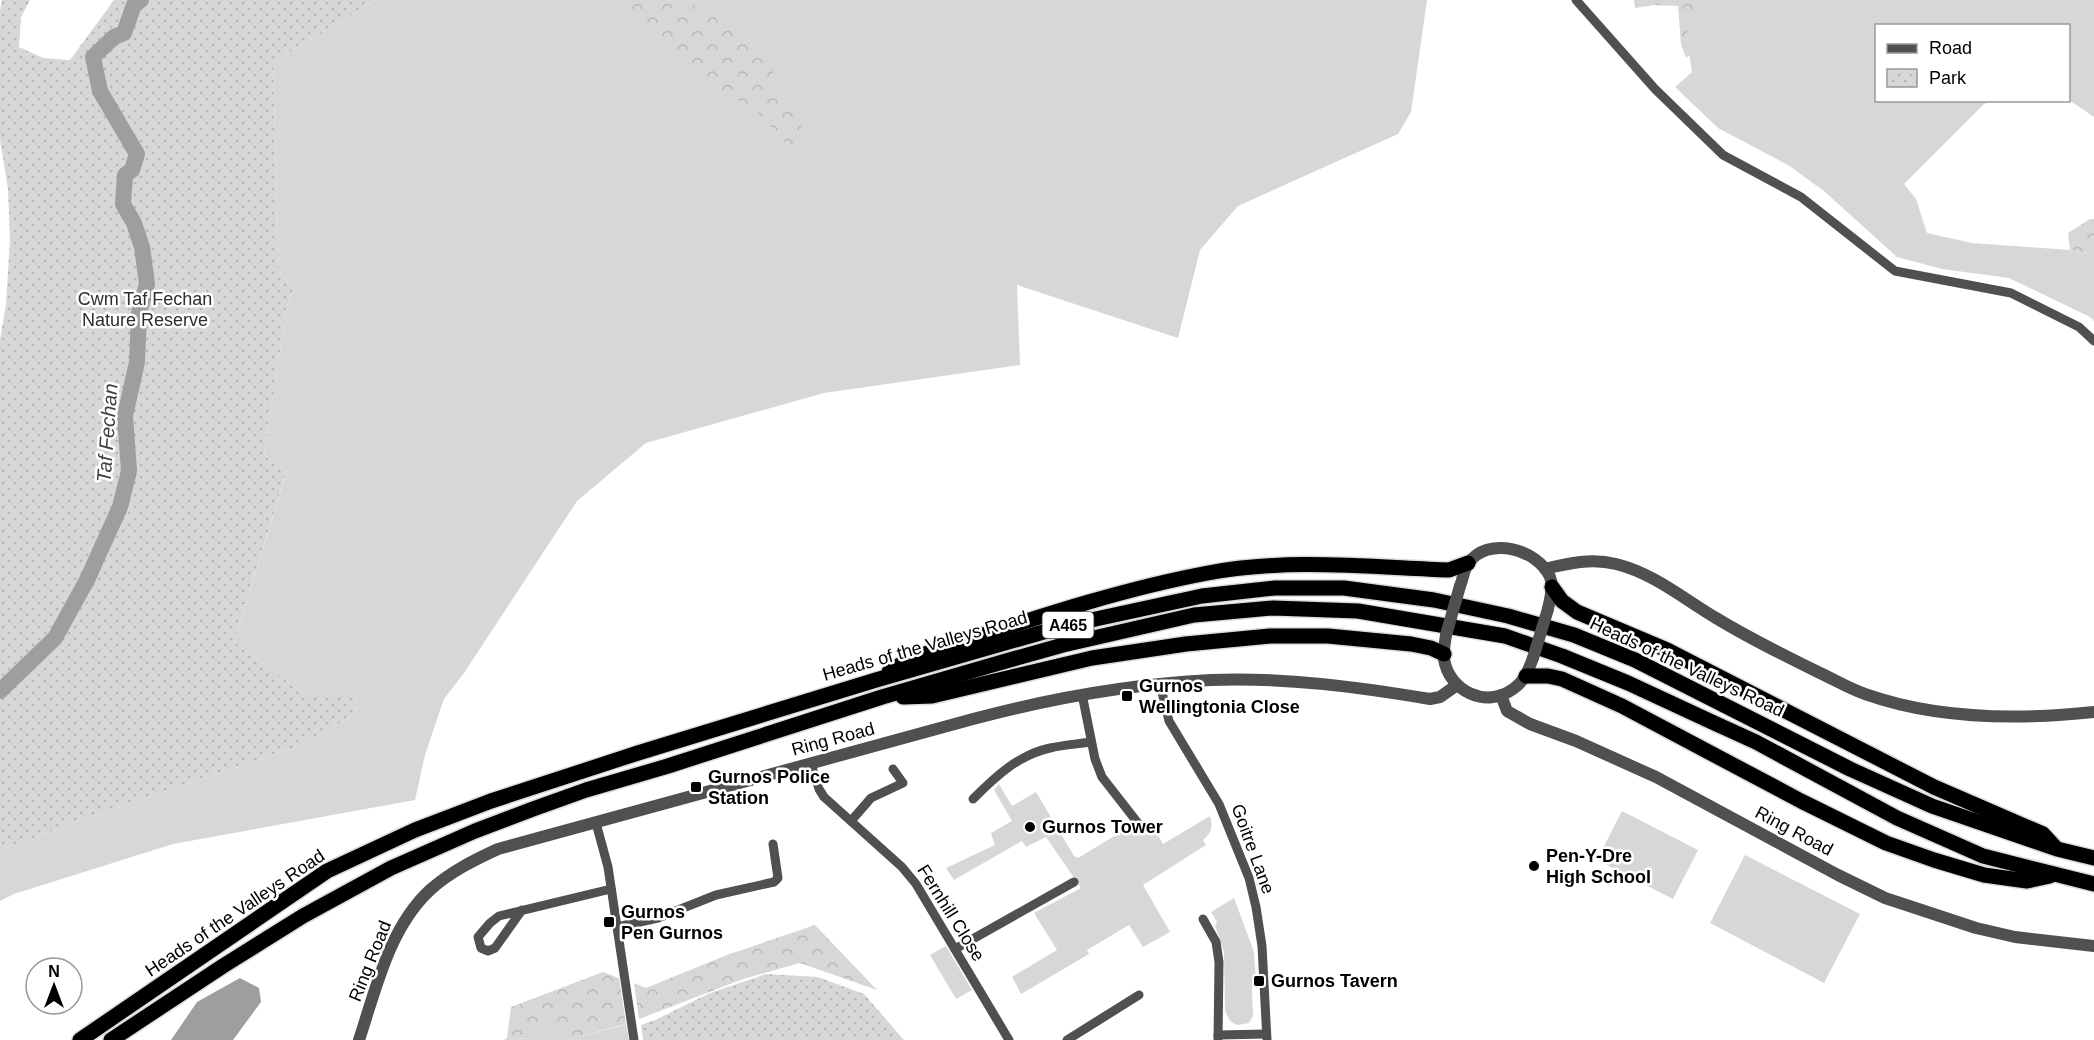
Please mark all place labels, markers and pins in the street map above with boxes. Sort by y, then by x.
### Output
place label: Gurnos Wellingtonia Close [1139,676,1300,717]
marker: Gurnos Wellingtonia Close [1120,689,1134,703]
place label: Gurnos Police Station [708,767,830,808]
marker: Gurnos Police Station [689,780,703,794]
place label: Gurnos Tower [1042,817,1163,837]
marker: Gurnos Tower [1023,820,1037,834]
place label: Pen-Y-Dre High School [1546,846,1651,887]
marker: Pen-Y-Dre High School [1527,859,1541,873]
place label: Gurnos Pen Gurnos [621,902,723,943]
marker: Gurnos Pen Gurnos [602,915,616,929]
place label: Gurnos Tavern [1271,971,1398,991]
marker: Gurnos Tavern [1252,974,1266,988]

